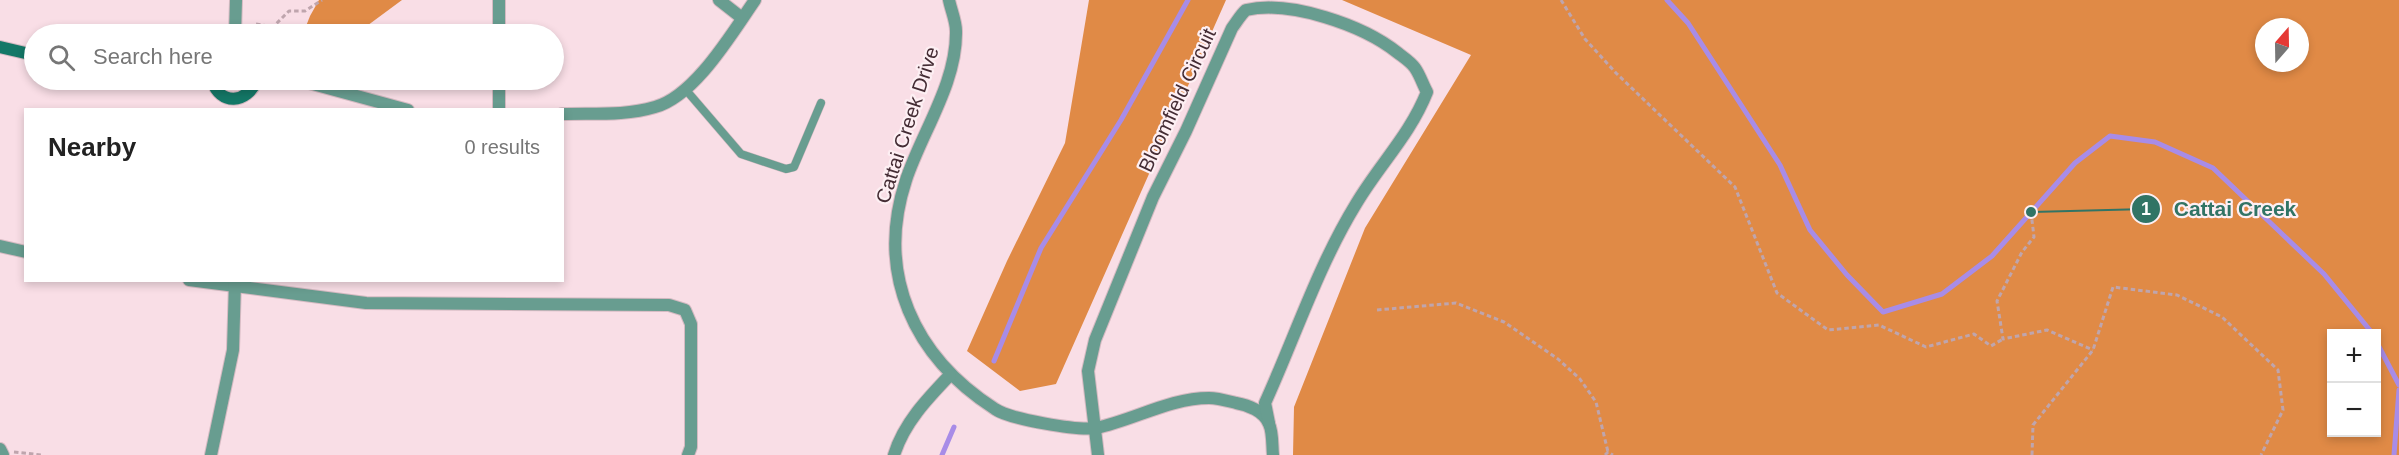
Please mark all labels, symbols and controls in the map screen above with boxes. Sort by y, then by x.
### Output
north arrow [2255,18,2309,72]
search box [24,24,564,90]
street label: Bloomfield Circuit [1134,24,1220,175]
icon: search [45,41,78,74]
text: Search here [93,44,213,69]
street label: Cattai Creek Drive [871,44,943,206]
text: Nearby [48,132,136,162]
text: 0 results [464,136,540,158]
callout: Cattai Creek [2131,189,2308,228]
text: Cattai Creek [2174,197,2297,220]
text: 1 [2141,199,2151,219]
map controls [2327,329,2381,437]
button: + [2327,329,2381,383]
button: − [2327,383,2381,437]

